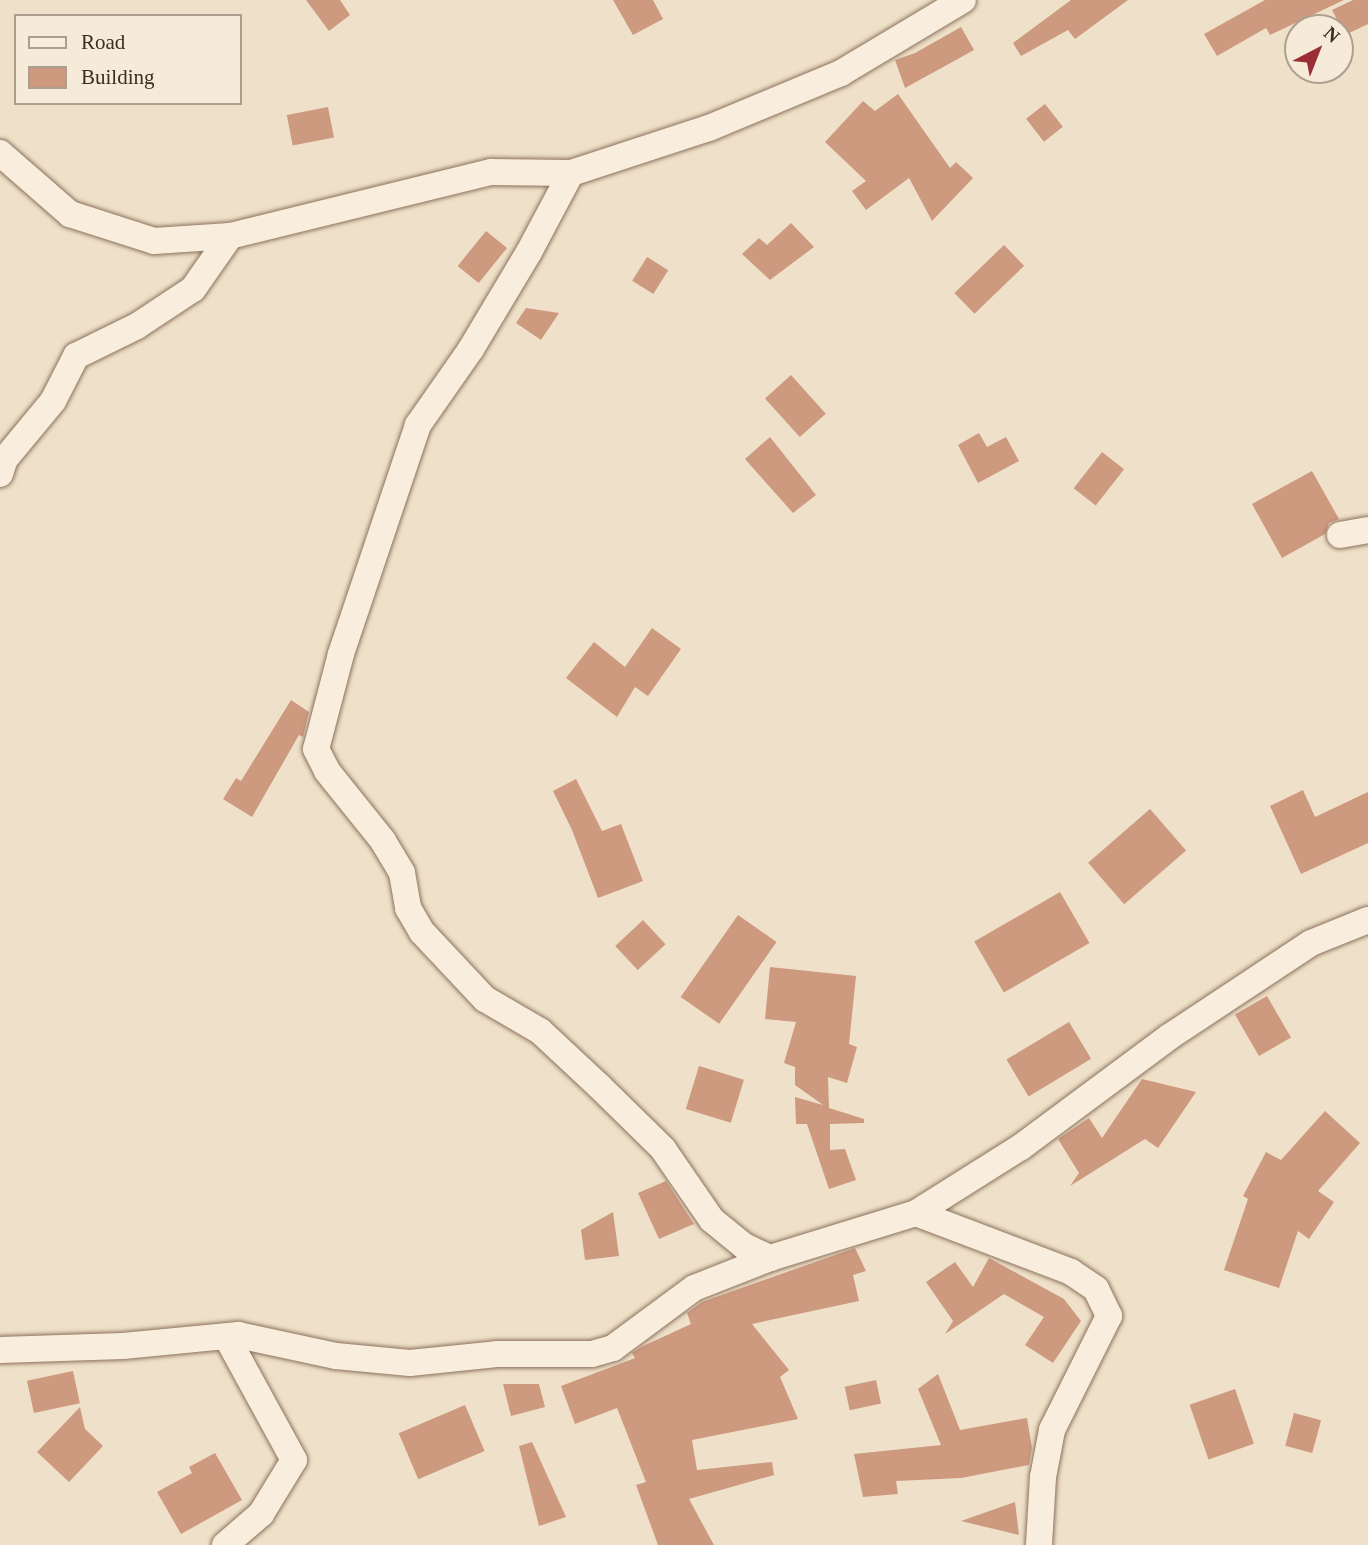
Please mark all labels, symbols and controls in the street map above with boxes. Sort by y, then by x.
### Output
legend [14,14,242,105]
north arrow [1284,14,1354,84]
text: N [1320,22,1344,47]
text: Road [81,30,125,54]
text: Building [81,65,155,89]

